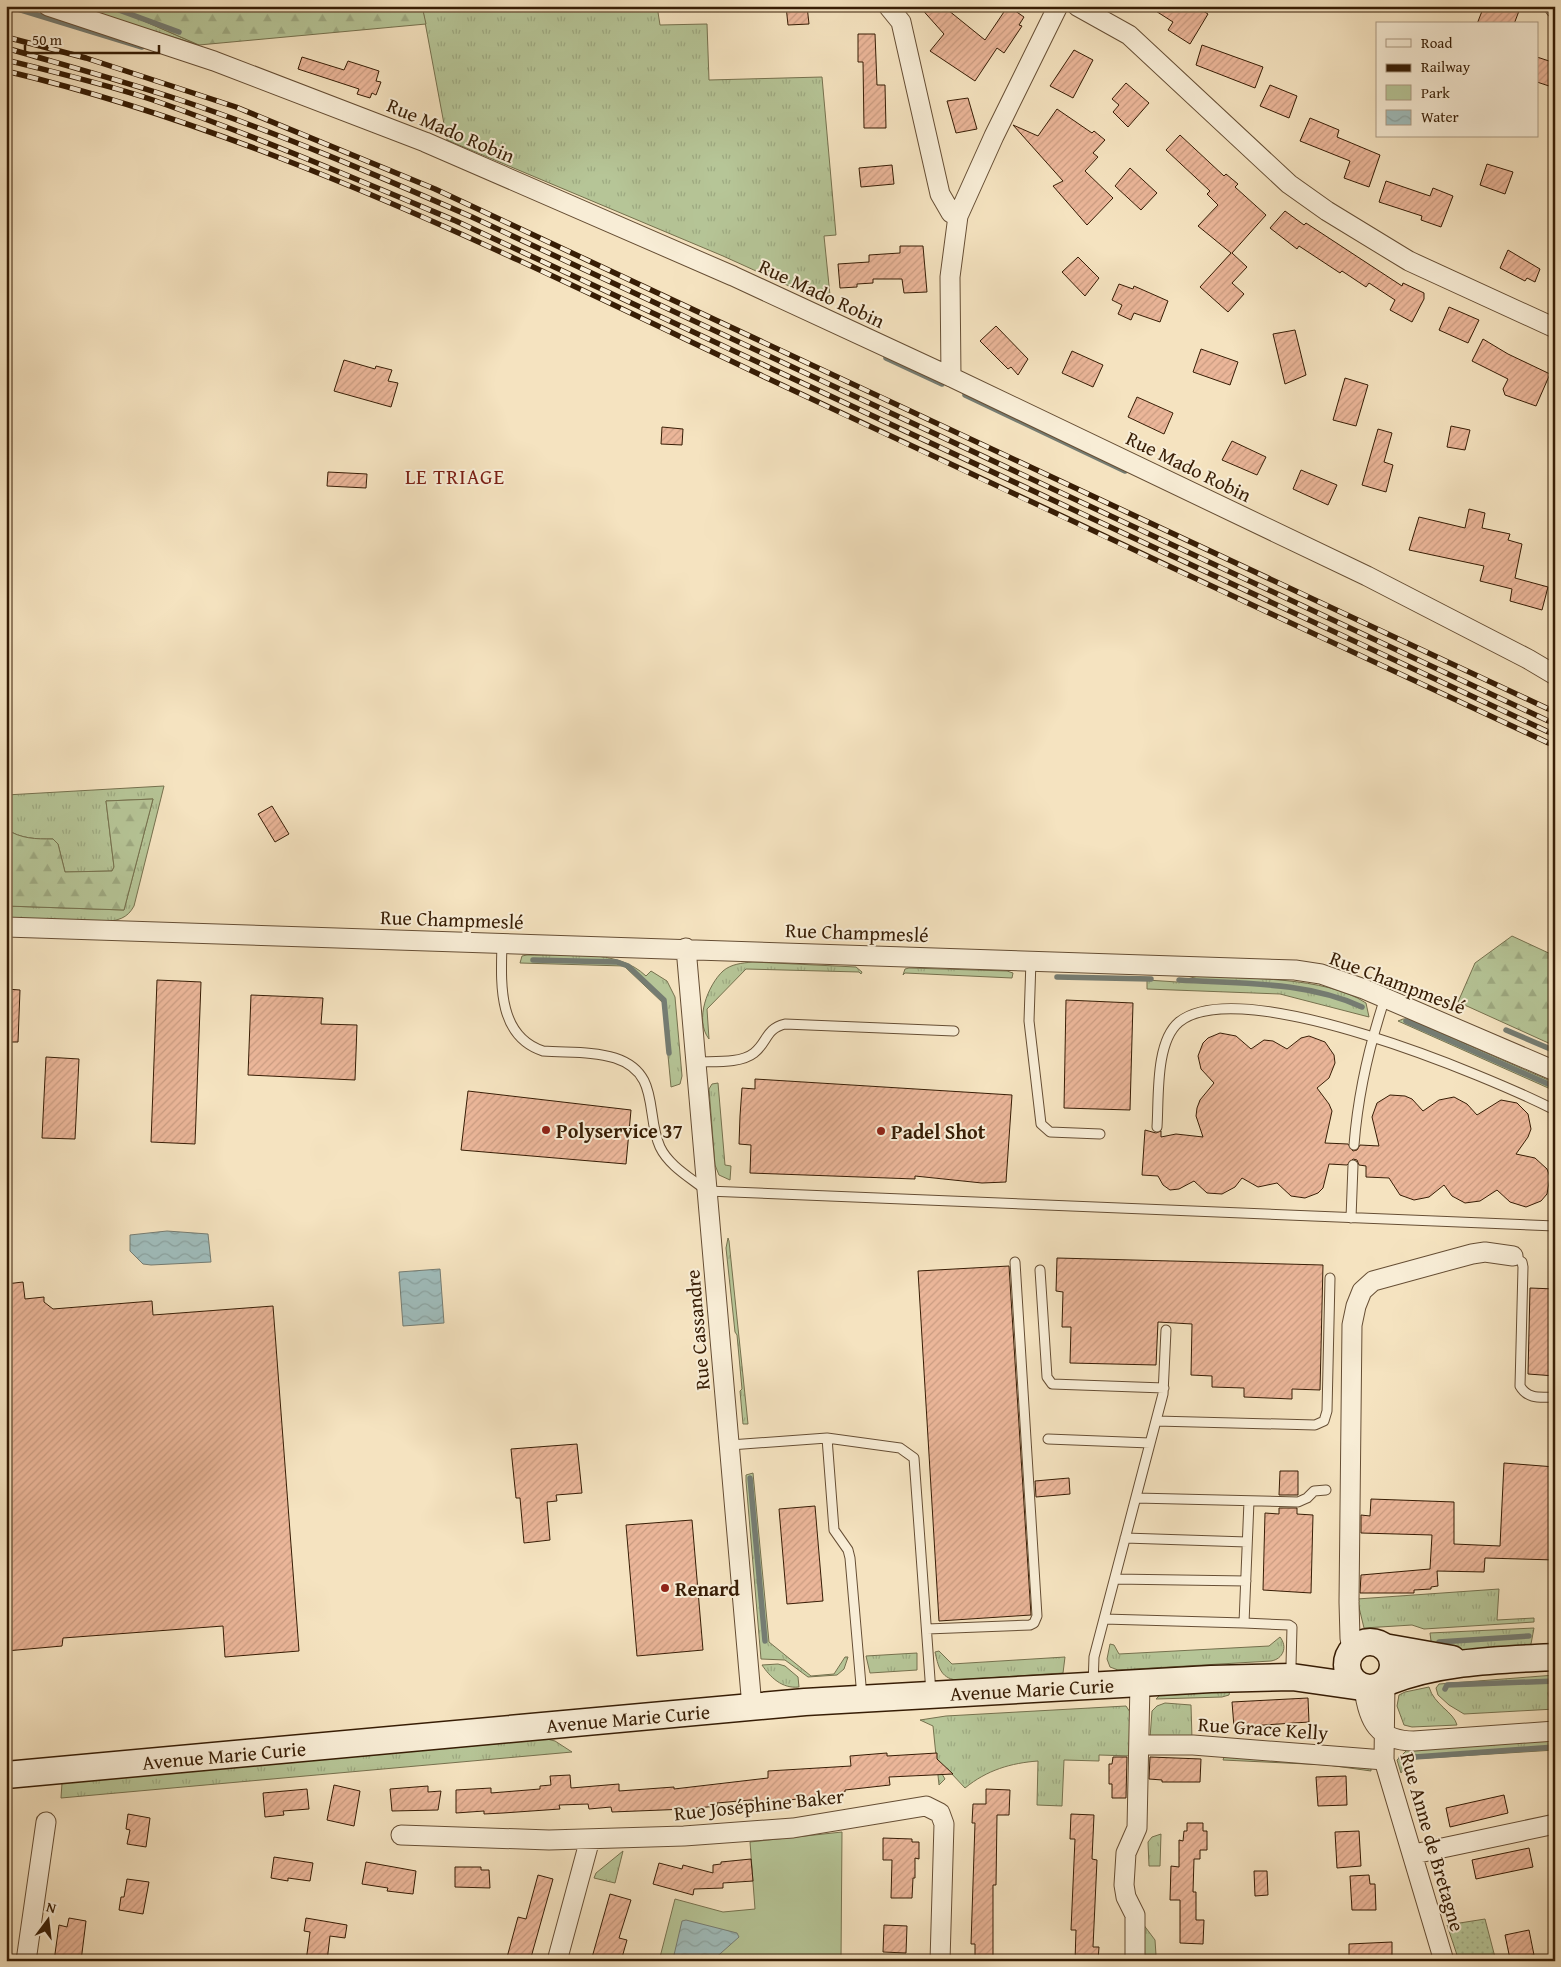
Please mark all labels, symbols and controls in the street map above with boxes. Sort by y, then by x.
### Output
scale bar [25,22,159,54]
legend [1376,22,1538,138]
text: 50 m [32,29,63,50]
text: Road [1421,32,1452,53]
text: Railway [1421,56,1471,77]
text: Park [1421,82,1450,103]
street label: Rue Mado Robin [383,90,519,170]
text: Water [1421,106,1459,127]
street label: Rue Mado Robin [754,251,890,335]
street label: Rue Mado Robin [1121,423,1257,509]
district label: LE TRIAGE [405,461,505,492]
street label: Rue Champmeslé [380,902,524,936]
street label: Rue Champmeslé [785,915,929,949]
street label: Rue Champmeslé [1326,943,1470,1021]
place label: Polyservice 37 [556,1116,683,1145]
place label: Padel Shot [891,1117,986,1146]
marker: Polyservice 37 [540,1124,552,1136]
marker: Padel Shot [875,1125,887,1137]
street label: Rue Cassandre [677,1268,717,1392]
place label: Renard [675,1574,740,1603]
marker: Renard [659,1582,671,1594]
street label: Avenue Marie Curie [949,1670,1115,1708]
street label: Avenue Marie Curie [545,1696,711,1740]
street label: Rue Grace Kelly [1197,1709,1329,1747]
street label: Avenue Marie Curie [141,1733,307,1777]
street label: Rue Anne de Bretagne [1394,1749,1472,1935]
street label: Rue Joséphine Baker [673,1781,845,1827]
north arrow [22,1894,72,1944]
text: N [44,1897,59,1918]

